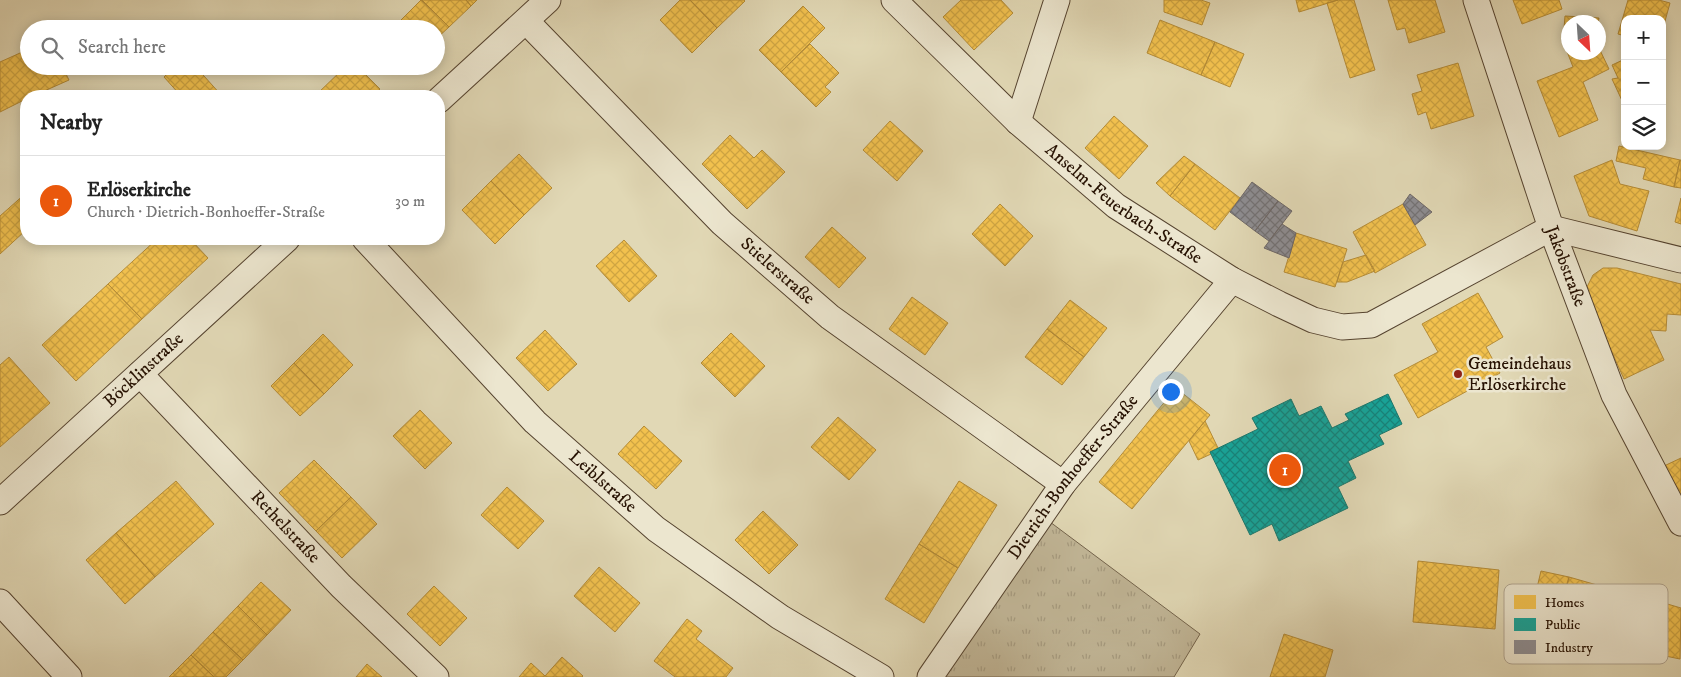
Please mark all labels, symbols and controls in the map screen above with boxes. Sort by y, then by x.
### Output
north arrow [1561,15,1606,60]
map controls [1621,15,1666,150]
button: + [1621,15,1666,60]
search box [20,20,445,75]
icon: search [38,34,66,62]
text: Search here [78,36,166,59]
button: − [1621,60,1666,105]
button: layers [1621,105,1666,150]
text: Nearby [40,110,102,136]
street label: Anselm-Feuerbach-Straße [1040,139,1206,269]
text: Erlöserkirche [87,179,191,202]
text: 1 [53,191,59,211]
text: 30 m [395,191,425,211]
text: Church · Dietrich-Bonhoeffer-Straße [87,202,325,222]
street label: Jakobstraße [1539,221,1591,310]
street label: Stielerstraße [736,233,819,310]
street label: Böcklinstraße [99,328,188,412]
place label: Gemeindehaus Erlöserkirche [1468,353,1571,396]
marker: Gemeindehaus Erlöserkirche [1452,368,1464,380]
your location [1158,379,1184,405]
street label: Dietrich-Bonhoeffer-Straße [1003,390,1143,564]
street label: Leiblstraße [564,446,641,518]
pin: 1 [1269,451,1301,489]
street label: Rethelstraße [246,486,325,568]
legend [1504,584,1668,664]
text: Homes [1545,594,1585,612]
text: Public [1545,616,1580,634]
text: Industry [1545,639,1593,657]

